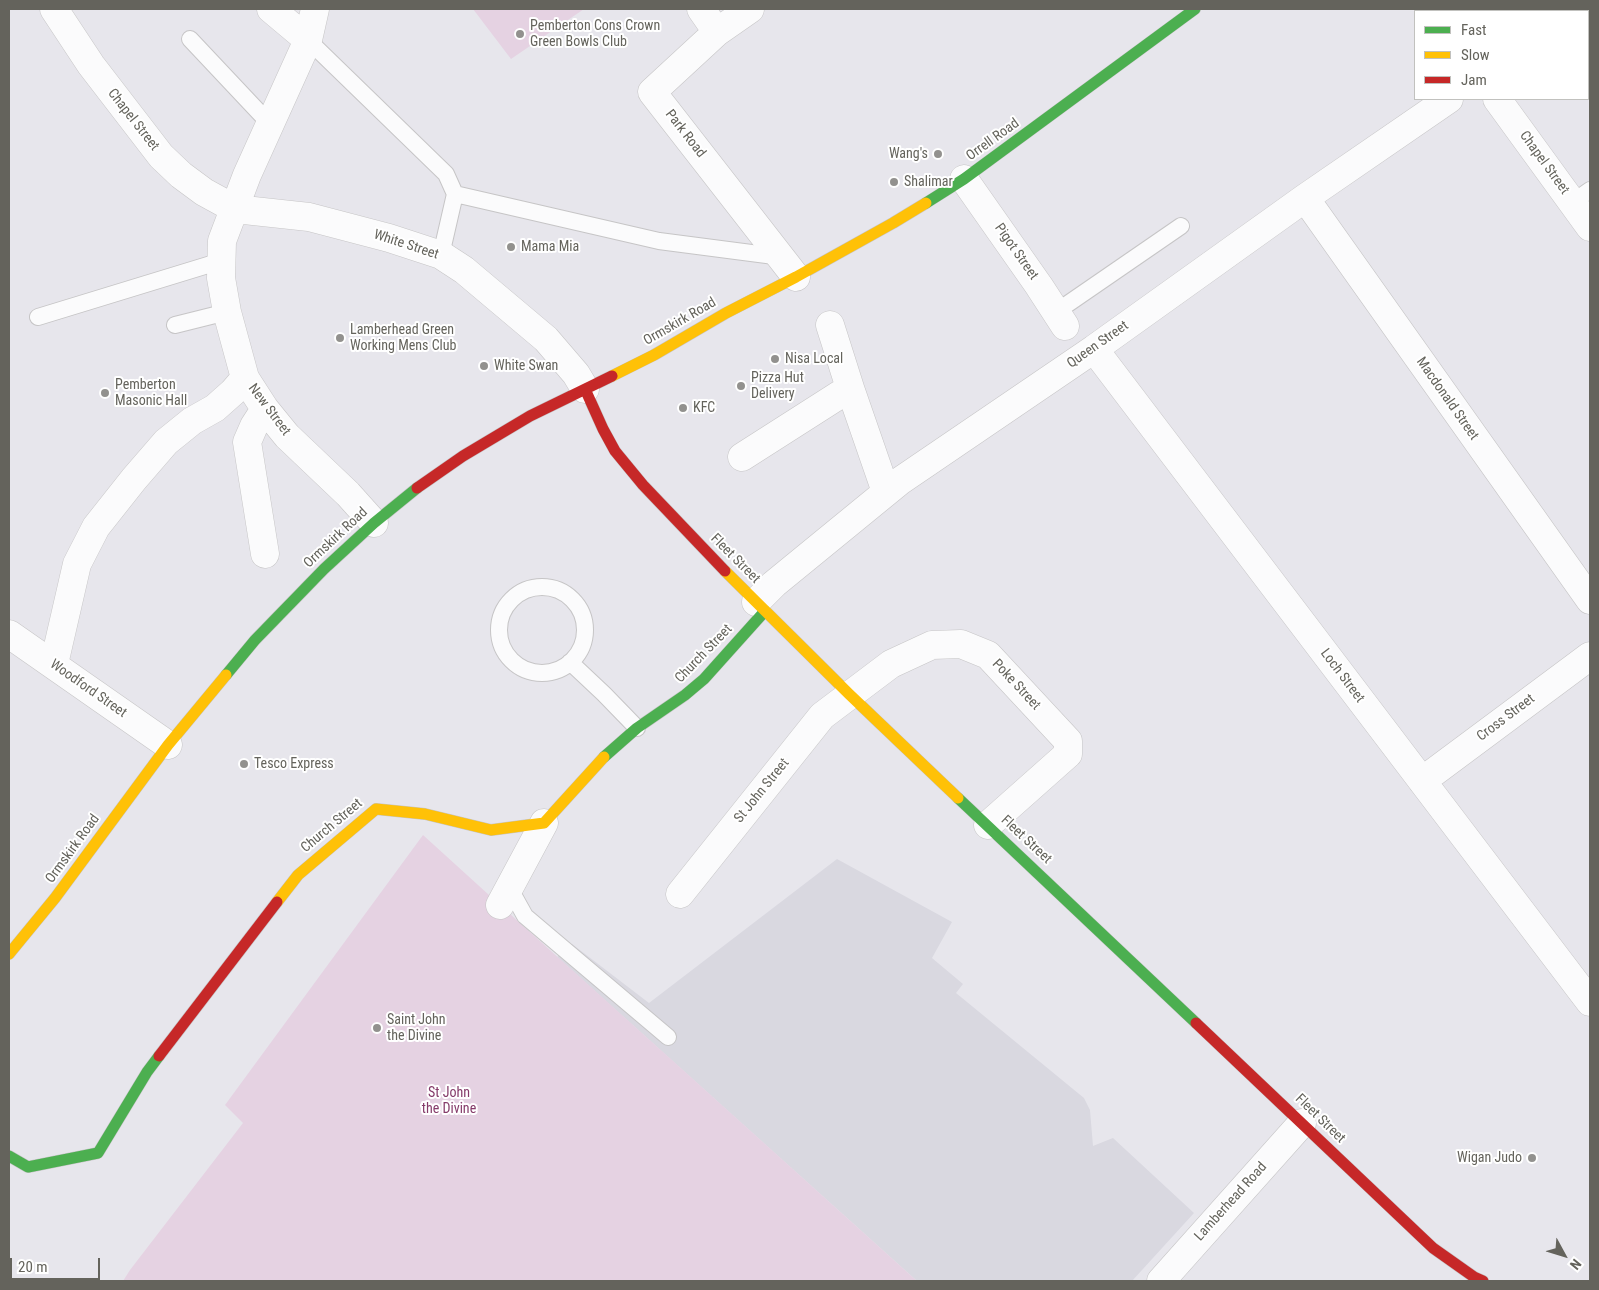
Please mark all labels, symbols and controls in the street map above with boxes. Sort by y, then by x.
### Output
legend [1414,10,1589,100]
place label: Pemberton Cons Crown Green Bowls Club [530,18,660,50]
text: Fast [1461,21,1486,39]
marker: Pemberton Cons Crown Green Bowls Club [514,28,526,40]
text: Slow [1461,46,1490,64]
text: Jam [1461,71,1487,89]
street label: Chapel Street [104,86,162,154]
street label: Park Road [661,107,709,161]
street label: Orrell Road [963,115,1023,165]
street label: Chapel Street [1515,128,1573,198]
place label: Wang's [889,146,928,162]
marker: Wang's [932,148,944,160]
place label: Shalimar [904,174,953,190]
marker: Shalimar [888,176,900,188]
street label: Pigot Street [990,221,1042,283]
street label: White Street [371,227,441,263]
place label: Mama Mia [521,239,579,255]
marker: Mama Mia [505,241,517,253]
street label: Ormskirk Road [641,294,719,350]
street label: Queen Street [1064,318,1132,372]
place label: Lamberhead Green Working Mens Club [350,322,457,354]
marker: Lamberhead Green Working Mens Club [334,332,346,344]
place label: Nisa Local [785,351,843,367]
marker: Nisa Local [769,353,781,365]
street label: Macdonald Street [1412,354,1482,444]
place label: White Swan [494,358,558,374]
marker: White Swan [478,360,490,372]
place label: Pizza Hut Delivery [751,370,804,402]
place label: Pemberton Masonic Hall [115,377,187,410]
marker: Pizza Hut Delivery [735,380,747,392]
street label: New Street [244,381,294,439]
marker: Pemberton Masonic Hall [99,387,111,399]
place label: KFC [693,400,715,416]
marker: KFC [677,402,689,414]
street label: Ormskirk Road [301,504,371,572]
street label: Fleet Street [707,531,763,587]
street label: Church Street [672,621,736,687]
street label: Loch Street [1316,646,1368,706]
street label: Woodford Street [46,656,130,722]
street label: Poke Street [988,656,1044,714]
street label: Cross Street [1474,691,1538,745]
street label: St John Street [731,755,793,827]
place label: Tesco Express [254,756,334,772]
marker: Tesco Express [238,758,250,770]
street label: Church Street [298,796,366,856]
street label: Ormskirk Road [42,811,104,887]
street label: Fleet Street [997,812,1055,868]
place label: Saint John the Divine [387,1012,446,1044]
marker: Saint John the Divine [371,1022,383,1034]
park label: St John the Divine [422,1085,476,1118]
street label: Fleet Street [1291,1091,1349,1147]
place label: Wigan Judo [1457,1150,1522,1166]
marker: Wigan Judo [1526,1152,1538,1164]
street label: Lamberhead Road [1191,1159,1271,1245]
north arrow [1539,1230,1589,1280]
scale bar [12,1248,102,1280]
text: N [1567,1256,1585,1273]
text: 20 m [18,1258,48,1276]

